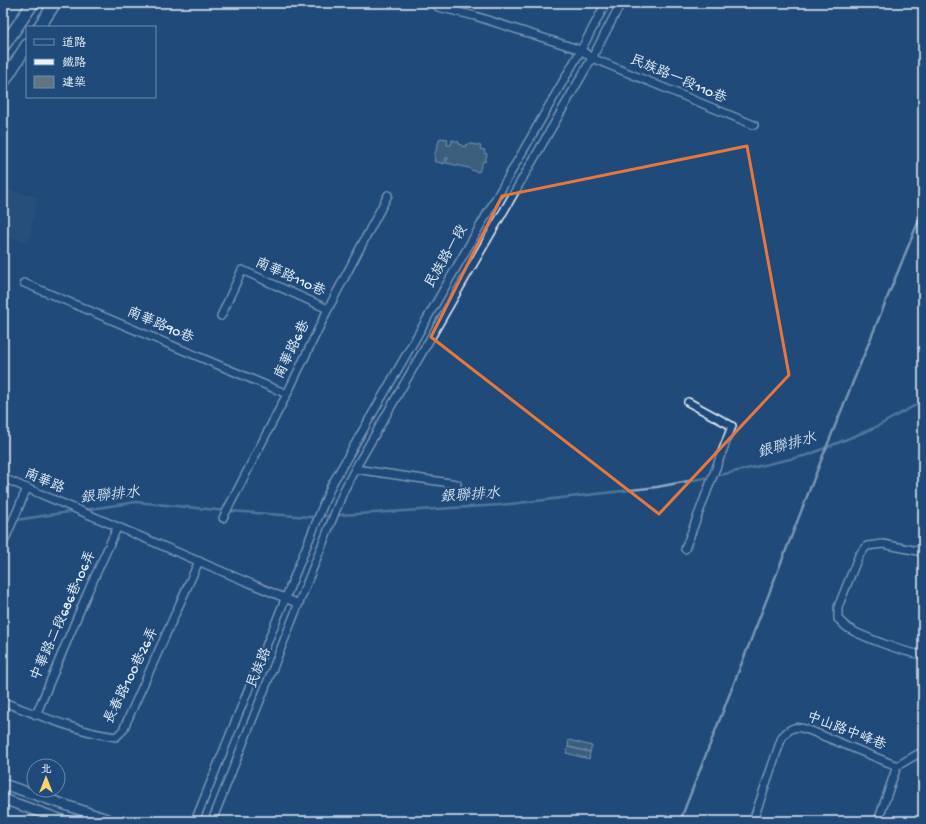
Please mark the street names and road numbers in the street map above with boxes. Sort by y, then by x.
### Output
street label: 民族路一段110巷 [627,51,730,108]
street label: 民族路一段 [421,222,472,292]
street label: 南華路110巷 [252,254,329,301]
street label: 南華路90巷 [124,303,197,348]
street label: 南華路6巷 [271,317,315,382]
street label: 南華路 [21,465,67,498]
street label: 中華路二段686巷106弄 [27,548,100,684]
street label: 長春路100巷26弄 [100,624,163,727]
street label: 民族路 [243,645,276,691]
street label: 中山路中峰巷 [804,708,890,755]

